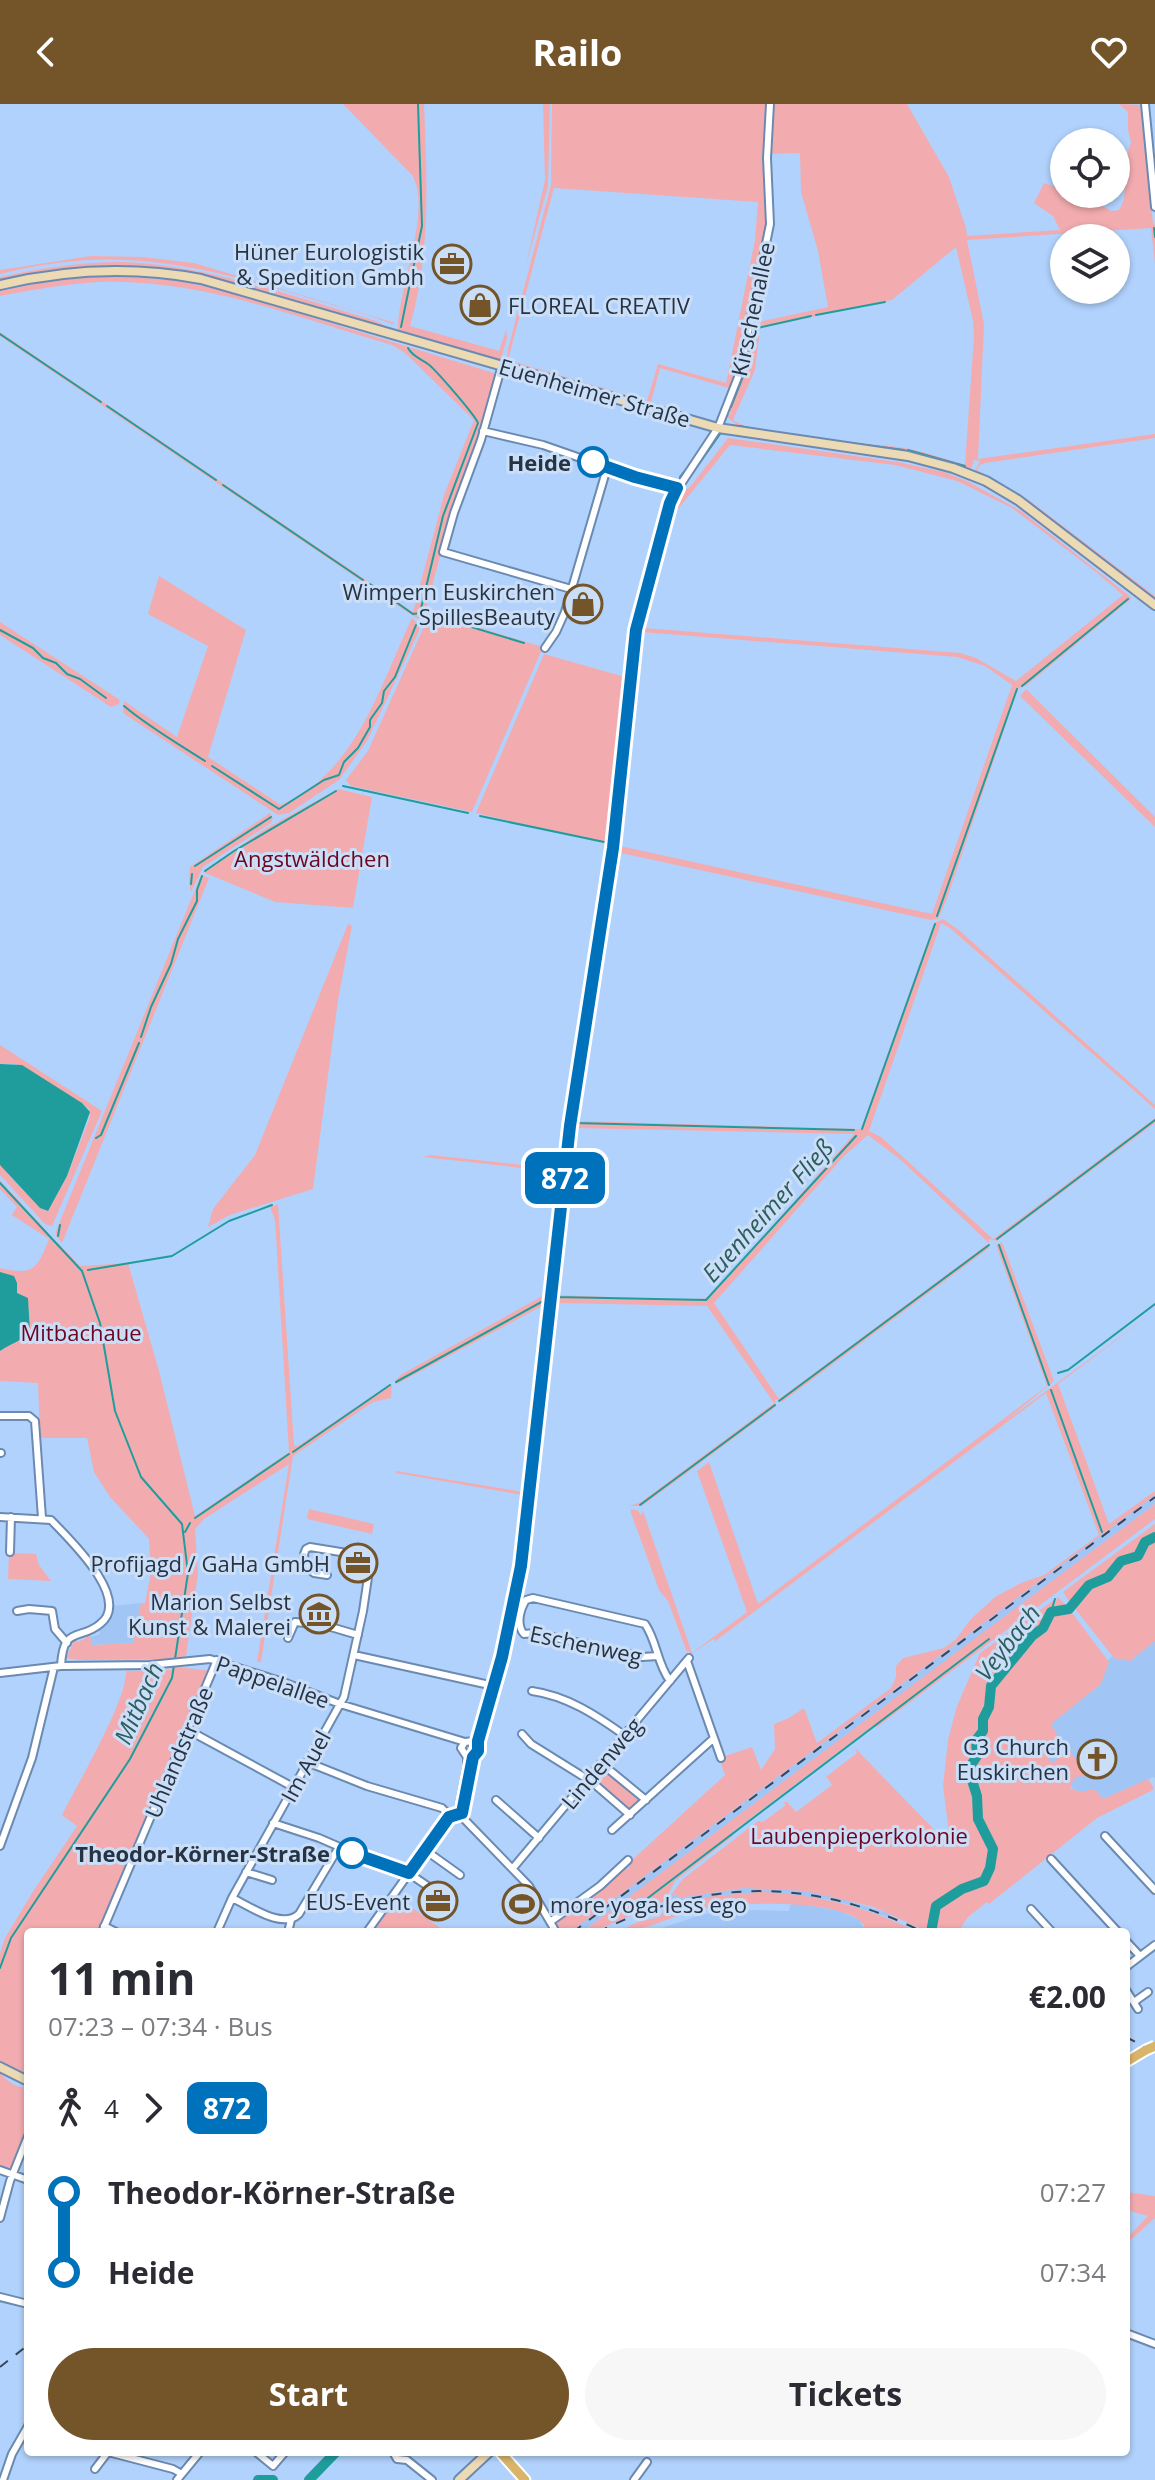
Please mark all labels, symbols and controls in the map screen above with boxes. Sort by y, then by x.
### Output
text: Railo [533,28,622,77]
icon: back [24,30,68,74]
icon: heart [1087,30,1131,74]
map controls [1050,128,1130,304]
button: locate [1050,128,1130,208]
button: layers [1050,224,1130,304]
place label: Hüner Eurologistik & Spedition Gmbh [234,236,424,291]
street label: Kirschenallee [723,239,781,379]
office icon: Hüner Eurologistik & Spedition Gmbh [431,243,473,285]
shop icon: FLOREAL CREATIV [459,284,501,326]
place label: FLOREAL CREATIV [508,290,691,320]
street label: Euenheimer Straße [496,350,694,434]
place label: Heide [508,447,571,477]
marker: Heide [578,447,608,477]
place label: Wimpern Euskirchen SpillesBeauty [343,576,556,631]
shop icon: Wimpern Euskirchen SpillesBeauty [562,583,604,625]
park label: Angstwäldchen [234,843,390,873]
water label: Euenheimer Fließ [694,1131,840,1289]
line badge: 872 [519,1152,611,1204]
text: 872 [541,1159,589,1197]
park label: Mitbachaue [21,1317,141,1347]
office icon: Profijagd / GaHa GmbH [337,1542,379,1584]
place label: Profijagd / GaHa GmbH [90,1548,330,1578]
place label: Marion Selbst Kunst & Malerei [128,1586,291,1641]
museum icon: Marion Selbst Kunst & Malerei [298,1593,340,1635]
water label: Veybach [967,1597,1047,1687]
street label: Eschenweg [527,1617,645,1671]
street label: Pappelallee [212,1648,334,1714]
water label: Mitbach [105,1657,171,1749]
street label: Uhlandstraße [137,1682,219,1822]
street label: Lindenweg [554,1711,648,1815]
street label: Im Auel [273,1725,337,1807]
place label: C3 Church Euskirchen [957,1731,1069,1786]
church icon: C3 Church Euskirchen [1076,1738,1118,1780]
park label: Laubenpieperkolonie [750,1820,968,1850]
place label: Theodor-Körner-Straße [75,1838,330,1868]
marker: Theodor-Körner-Straße [337,1838,367,1868]
office icon: EUS-Event [417,1880,459,1922]
sports icon: more yoga less ego [501,1883,543,1925]
place label: EUS-Event [306,1886,410,1916]
place label: more yoga less ego [550,1889,747,1919]
text: 11 min [48,1948,195,2008]
text: €2.00 [1029,1976,1106,2017]
text: 07:23 – 07:34 · Bus [48,2008,273,2044]
icon: walk [48,2086,92,2130]
icon: forward [131,2086,175,2130]
text: 872 [203,2089,251,2127]
text: 4 [104,2090,119,2126]
text: Theodor-Körner-Straße [108,2172,455,2213]
text: 07:27 [1040,2174,1106,2210]
text: Heide [108,2252,195,2293]
text: 07:34 [1040,2254,1106,2290]
button: Start [48,2348,569,2440]
button: Tickets [585,2348,1106,2440]

